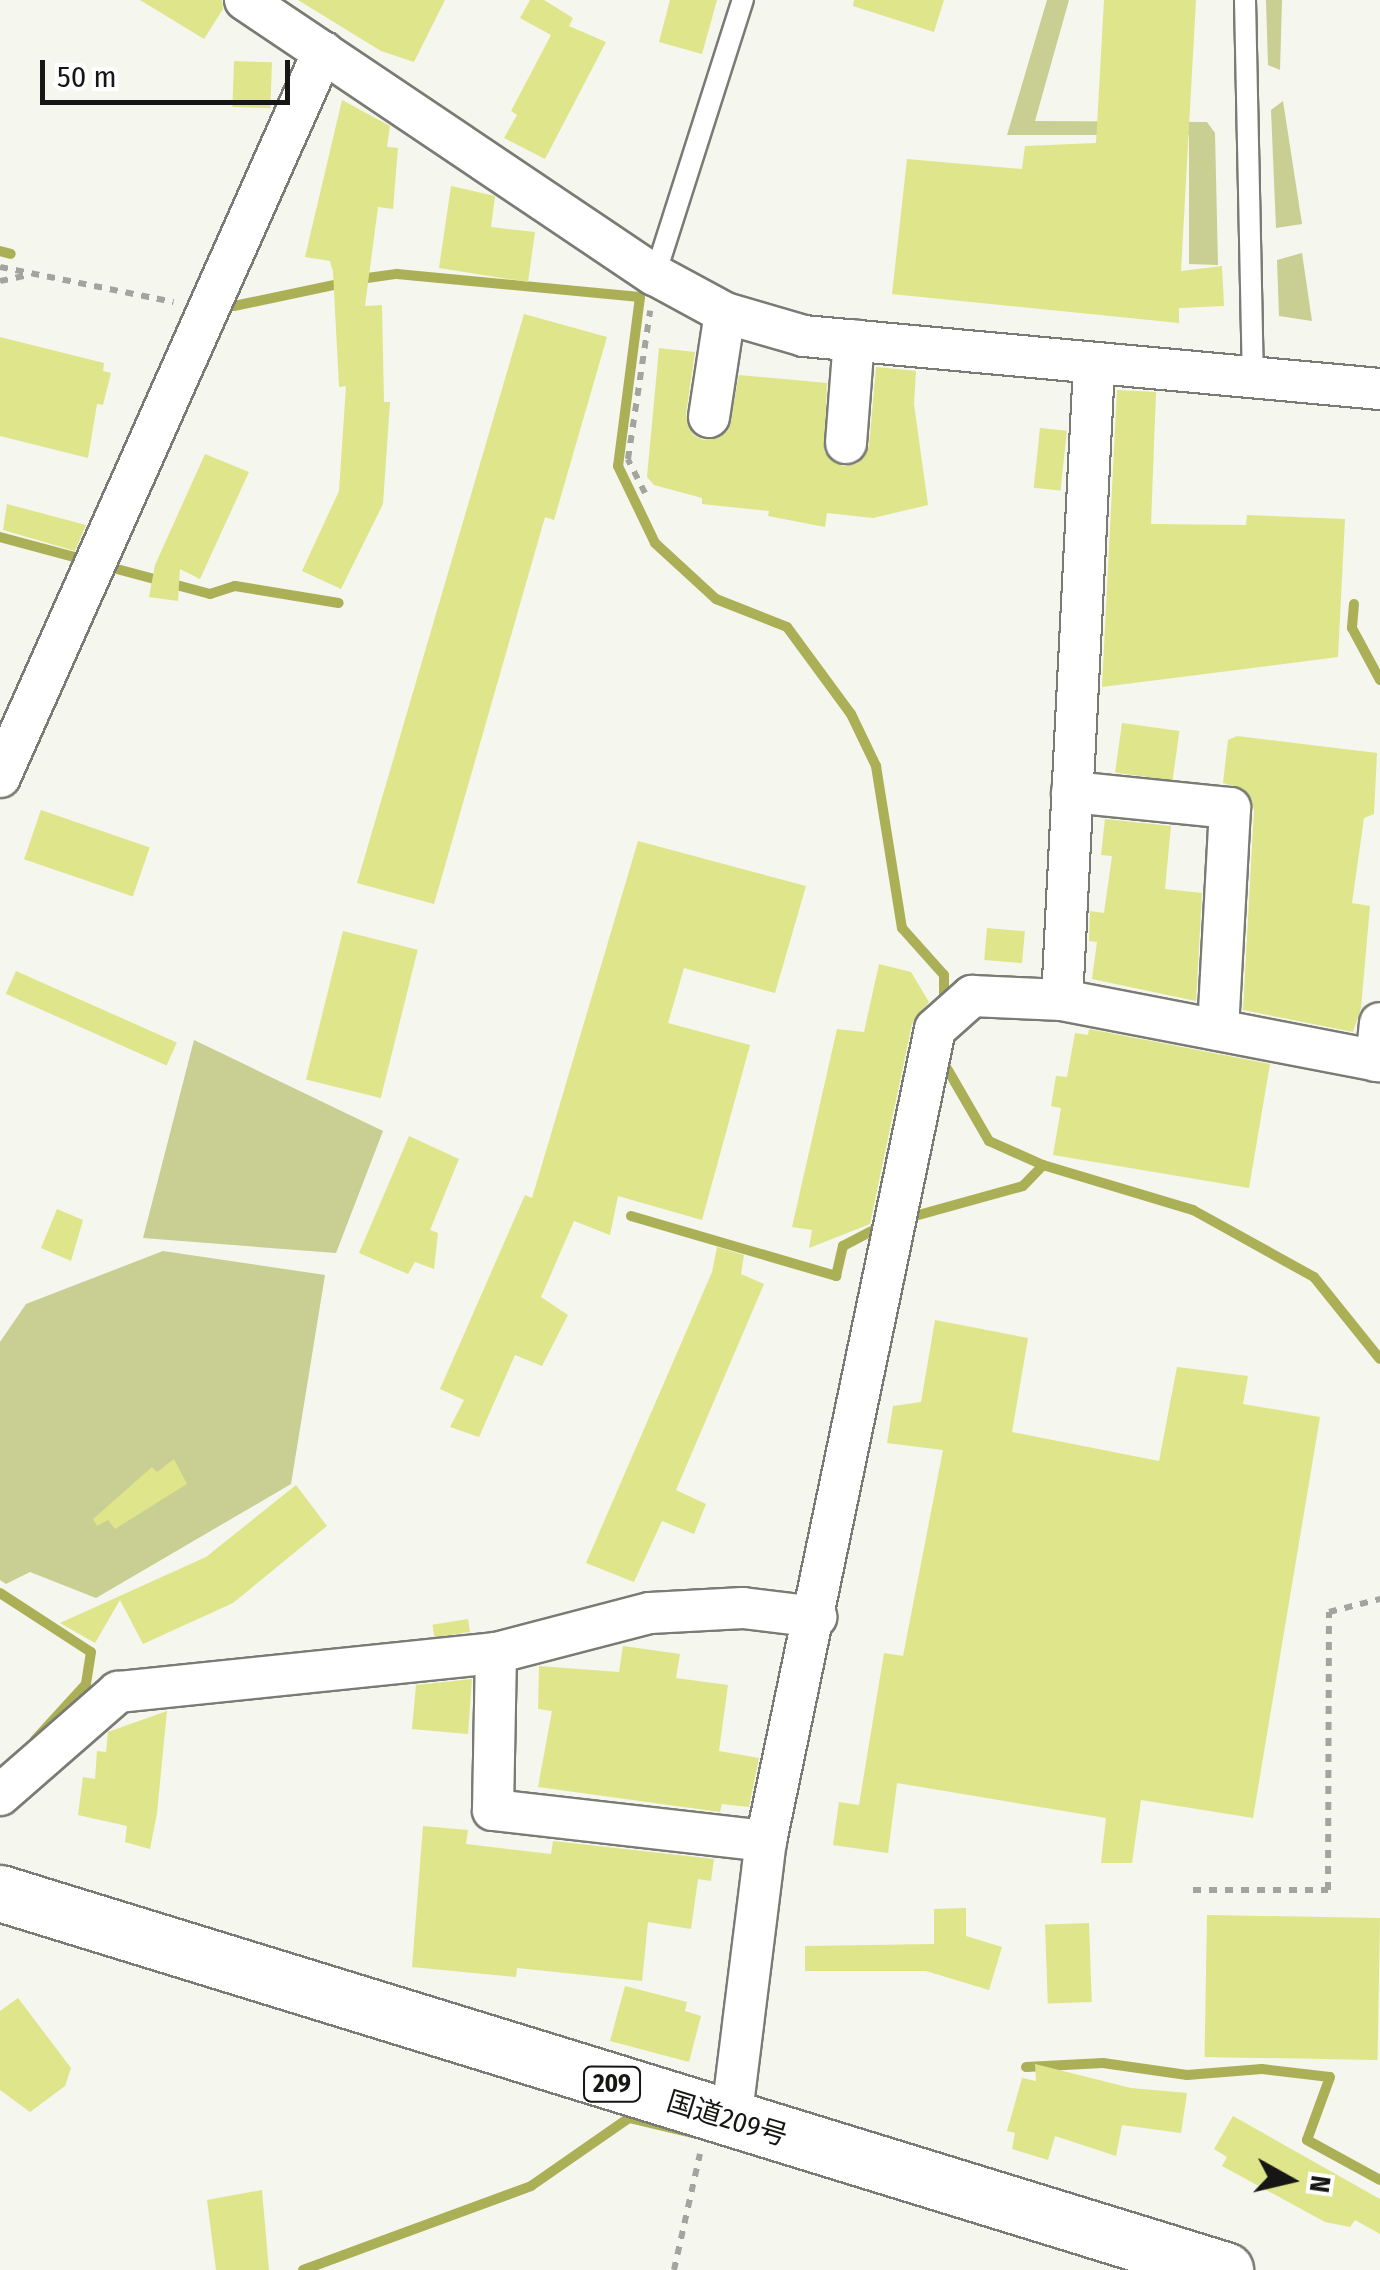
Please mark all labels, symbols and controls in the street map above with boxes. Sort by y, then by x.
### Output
scale bar [45,40,295,102]
text: 50 m [57,59,117,95]
road number: 209 [582,2064,642,2104]
street label: 国道209号 [663,2085,791,2153]
north arrow [1240,2130,1340,2230]
text: N [1303,2174,1338,2195]

